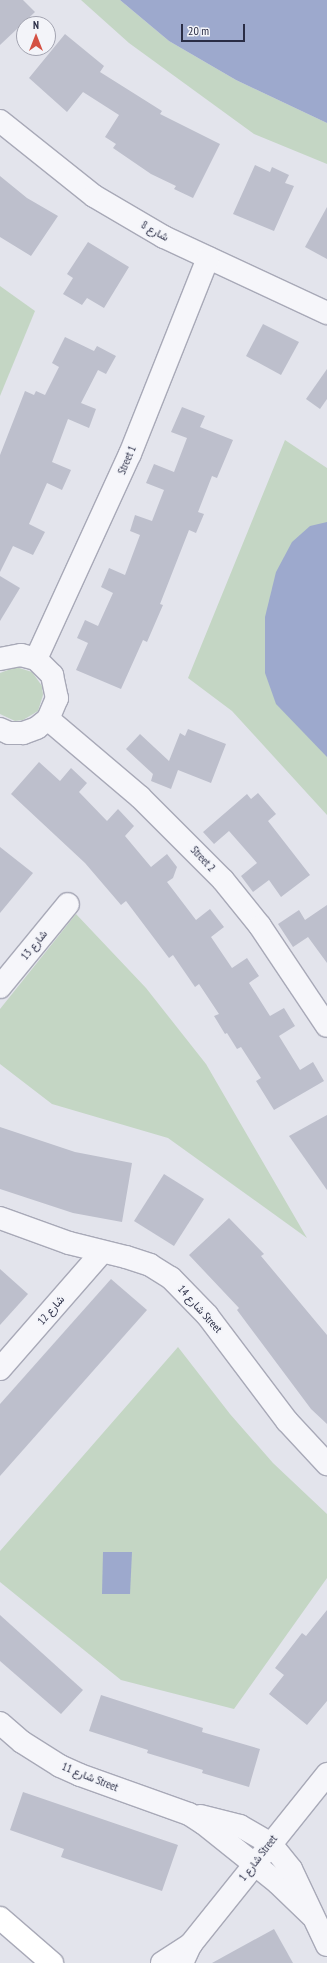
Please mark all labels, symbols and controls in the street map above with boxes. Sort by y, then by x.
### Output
north arrow [16,16,56,56]
scale bar [183,16,247,42]
text: N [33,18,39,32]
text: 20 m [188,23,209,38]
street label: شارع 8 [139,218,171,244]
street label: Street 1 [115,444,139,476]
street label: Street 2 [188,844,218,874]
street label: شارع 13 [18,927,50,963]
street label: شارع 14 Street [175,1282,225,1336]
street label: شارع 12 [35,1293,67,1327]
street label: شارع 11 Street [60,1760,120,1794]
street label: شارع 1 Street [236,1832,280,1884]

